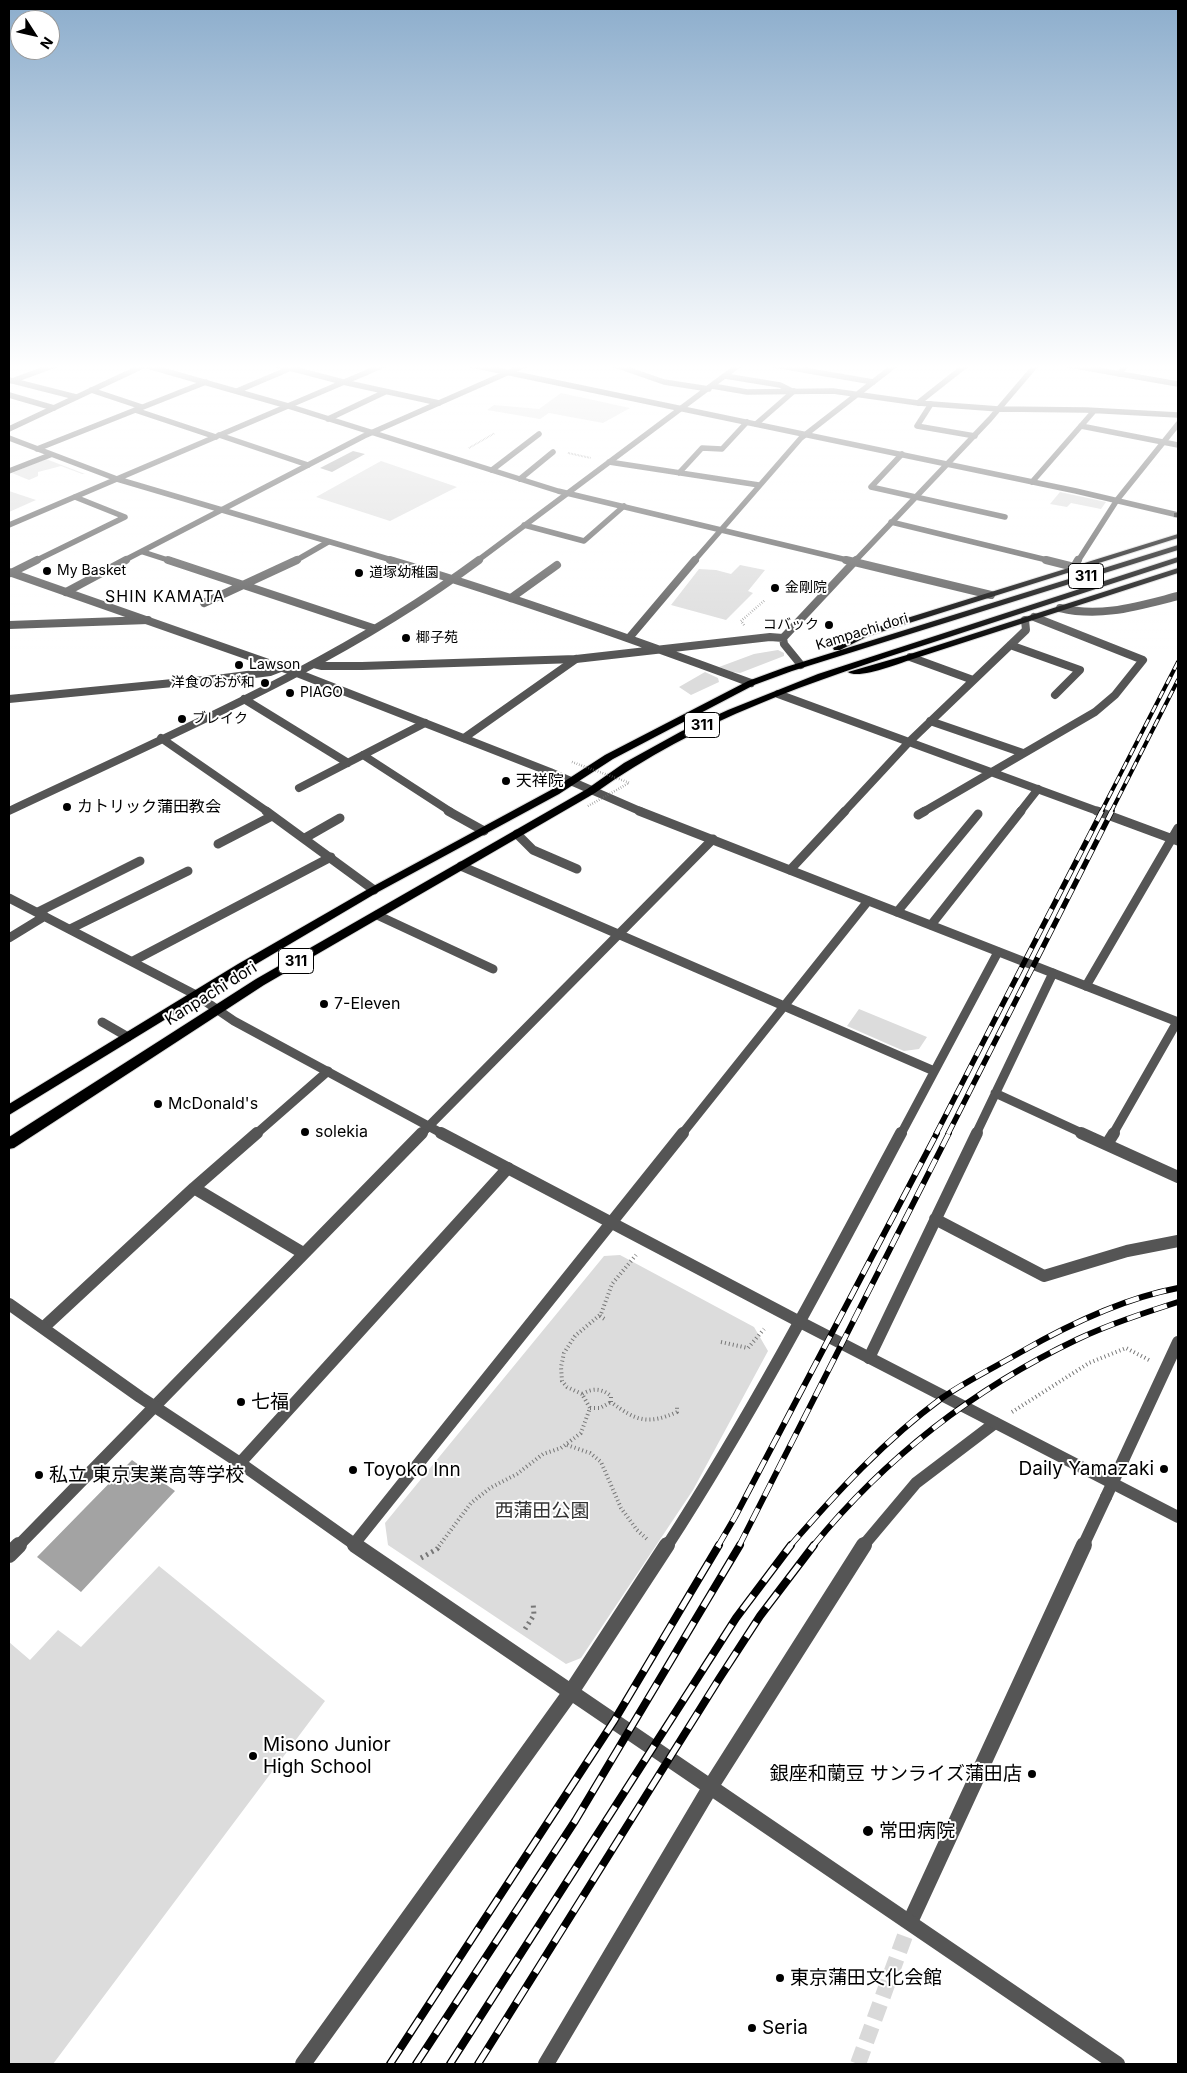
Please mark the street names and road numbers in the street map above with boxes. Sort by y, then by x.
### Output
road number: 311 [1068,564,1104,588]
street label: Kampachi dori [814,610,910,654]
road number: 311 [684,712,720,738]
road number: 311 [278,948,314,974]
street label: Kanpachi dori [162,958,260,1030]

